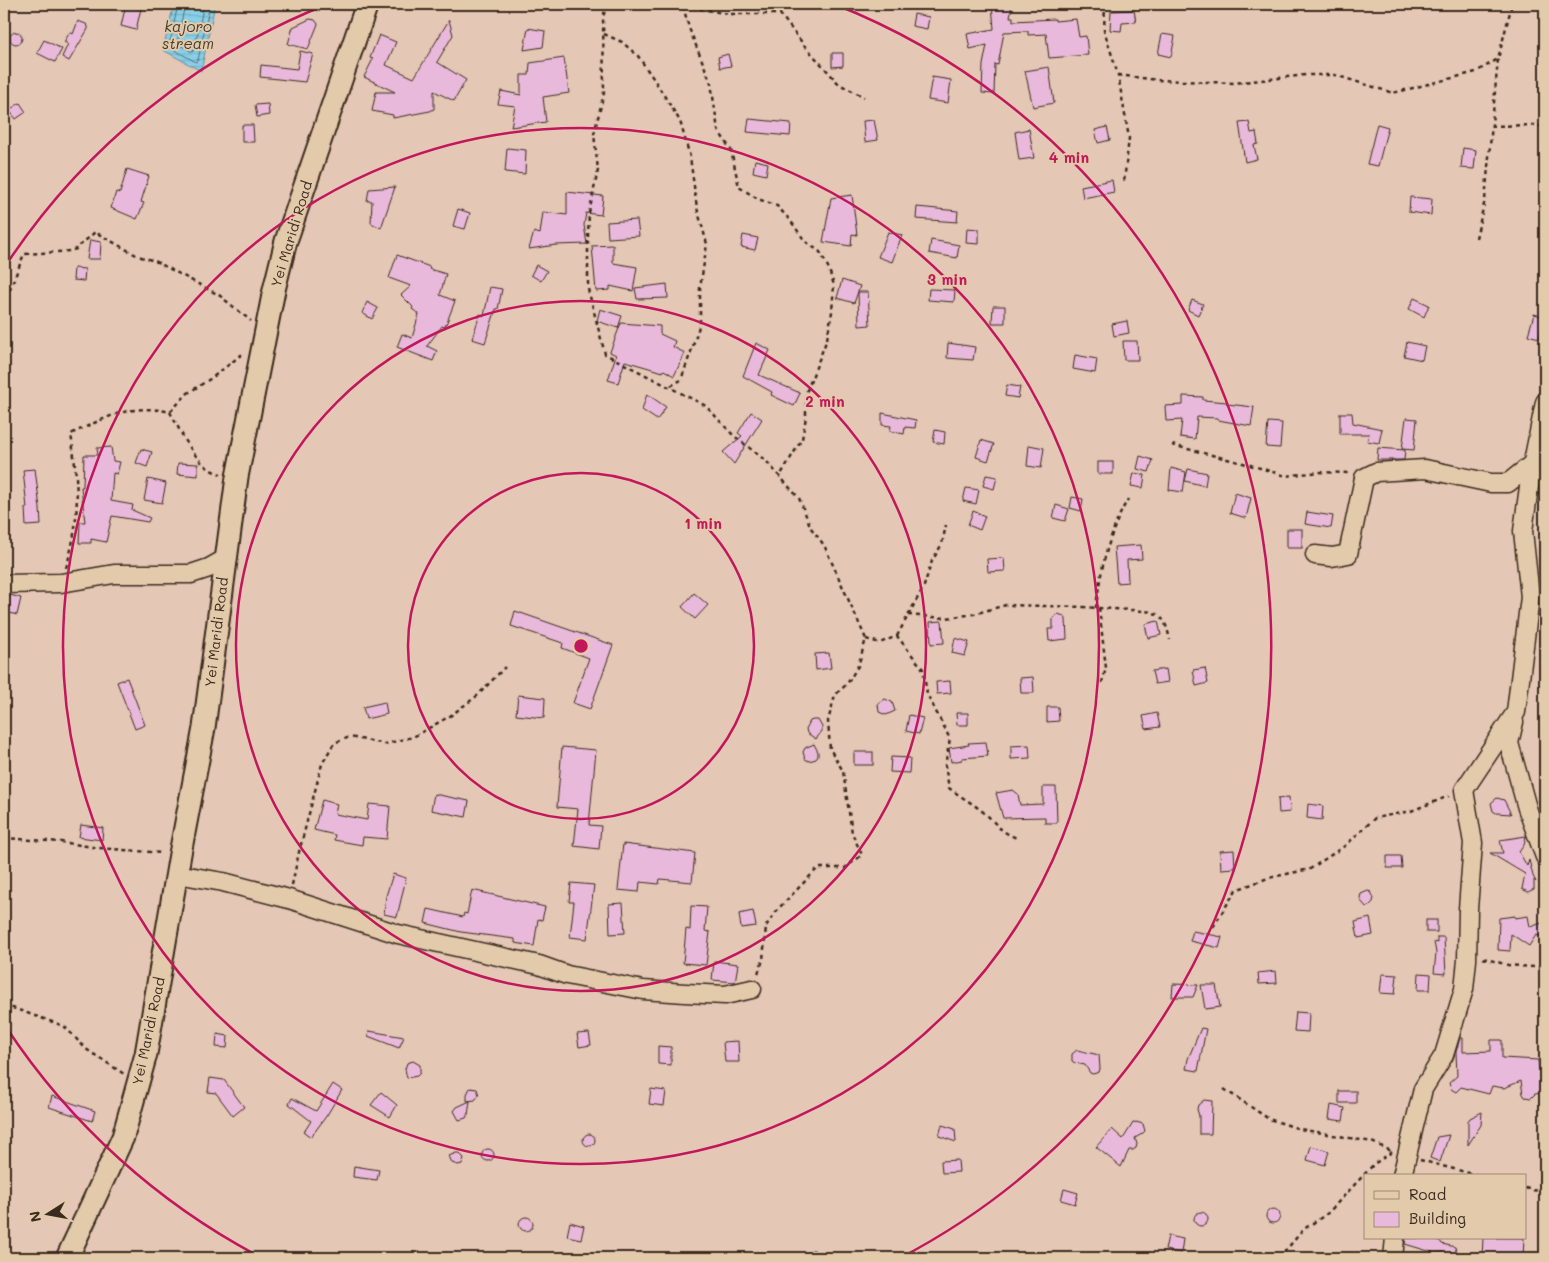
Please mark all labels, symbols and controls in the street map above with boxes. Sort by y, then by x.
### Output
water label: kajoro stream [162,16,214,53]
text: 4 min [1049,147,1089,167]
street label: Yei Maridi Road [266,178,316,290]
text: 3 min [927,269,967,289]
text: 2 min [805,391,845,411]
text: 1 min [684,513,722,533]
street label: Yei Maridi Road [200,576,232,688]
centre of rings [572,637,590,655]
street label: Yei Maridi Road [127,975,169,1087]
legend [1364,1174,1526,1240]
text: Road [1409,1184,1446,1204]
north arrow [22,1190,72,1240]
text: Building [1409,1208,1466,1228]
text: N [24,1210,45,1224]

